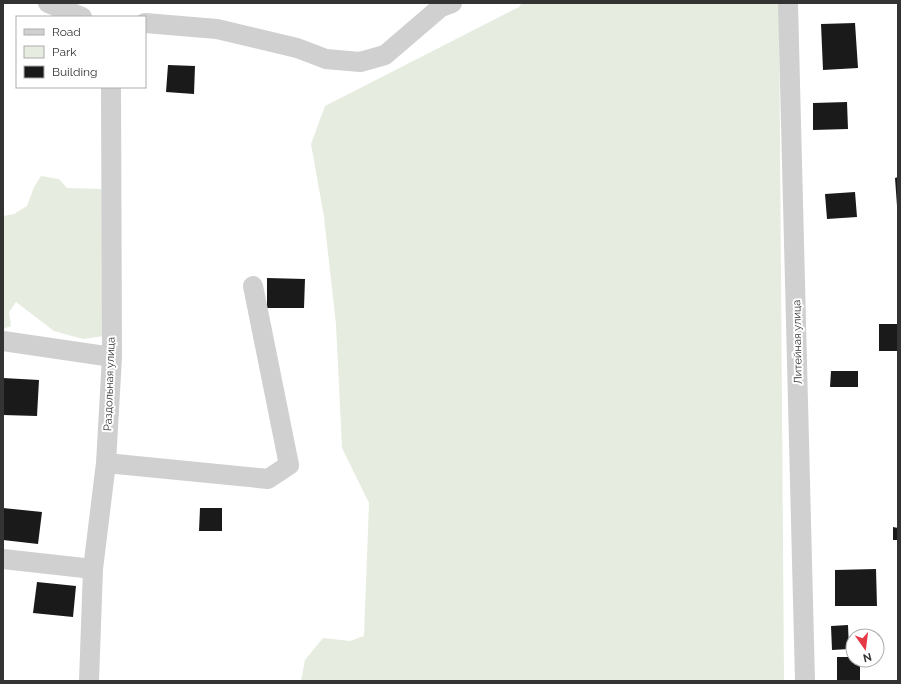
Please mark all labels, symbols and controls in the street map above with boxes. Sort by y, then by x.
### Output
legend [16,16,146,88]
text: Road [52,25,81,39]
text: Park [52,45,77,59]
text: Building [52,65,98,79]
street label: Литейная улица [790,300,805,384]
street label: Раздольная улица [101,337,118,431]
north arrow [845,628,885,668]
text: N [862,650,873,665]

